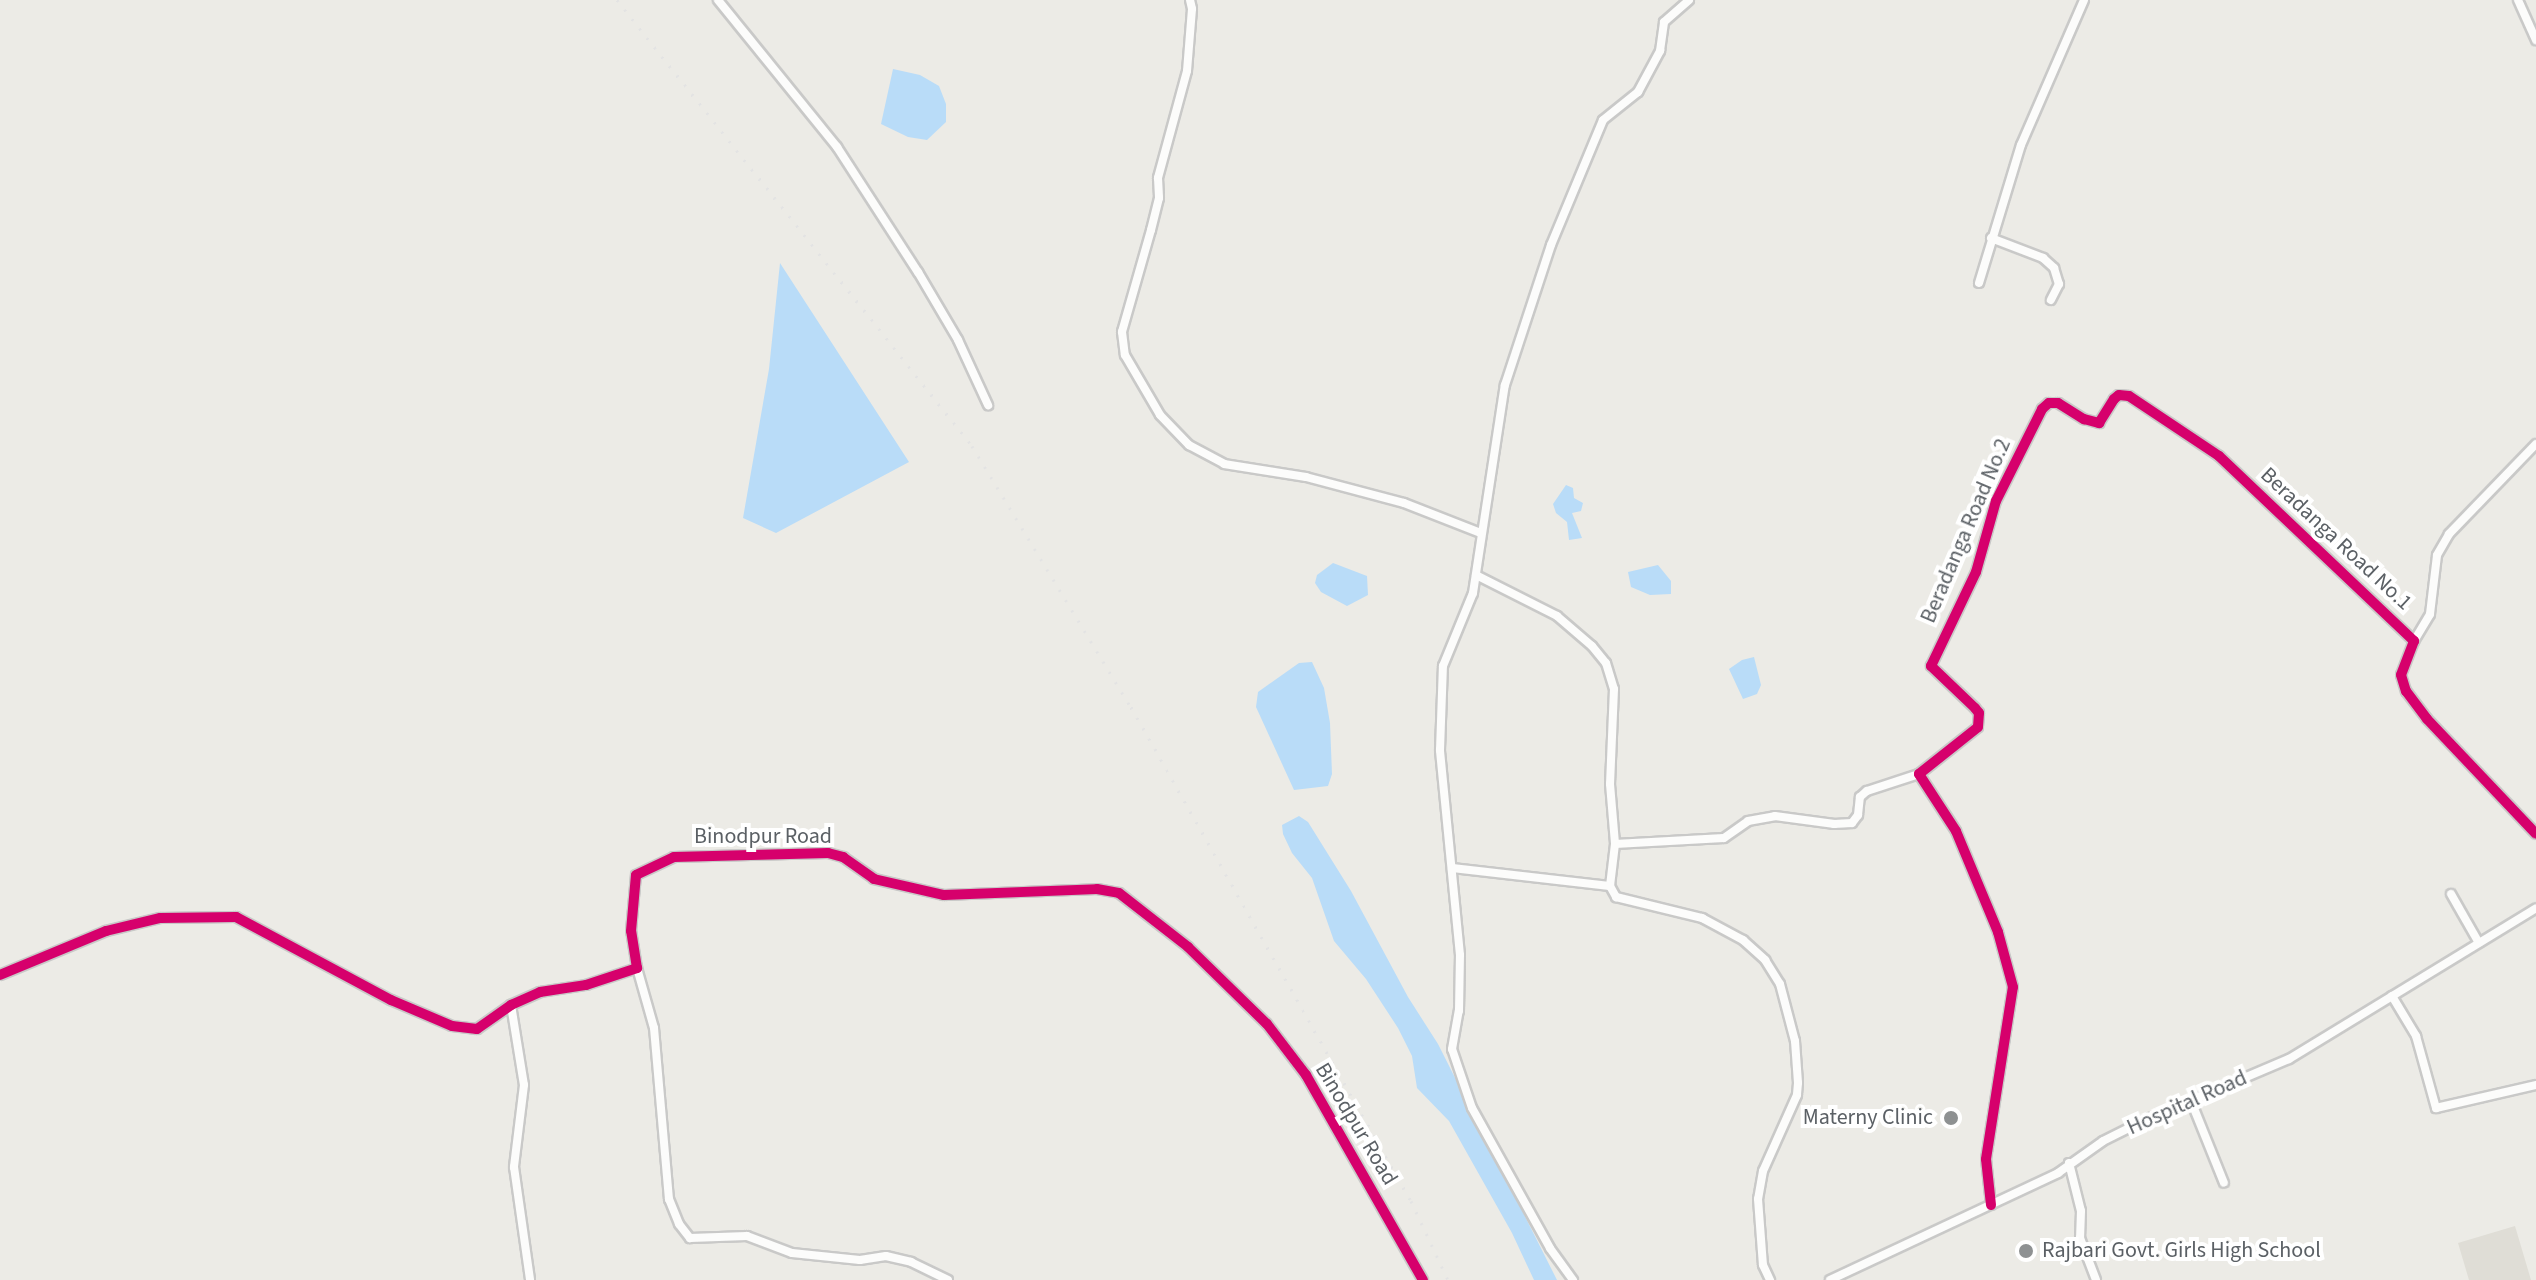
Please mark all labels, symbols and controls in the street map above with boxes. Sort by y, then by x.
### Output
street label: Beradanga Road No.2 [1915,435,2017,627]
street label: Beradanga Road No.1 [2255,462,2417,616]
street label: Binodpur Road [694,824,832,850]
street label: Binodpur Road [1309,1058,1403,1190]
street label: Hospital Road [2123,1065,2251,1141]
place label: Materny Clinic [1803,1105,1933,1131]
marker: Materny Clinic [1940,1107,1962,1129]
place label: Rajbari Govt. Girls High School [2042,1238,2321,1264]
marker: Rajbari Govt. Girls High School [2017,1242,2035,1260]

